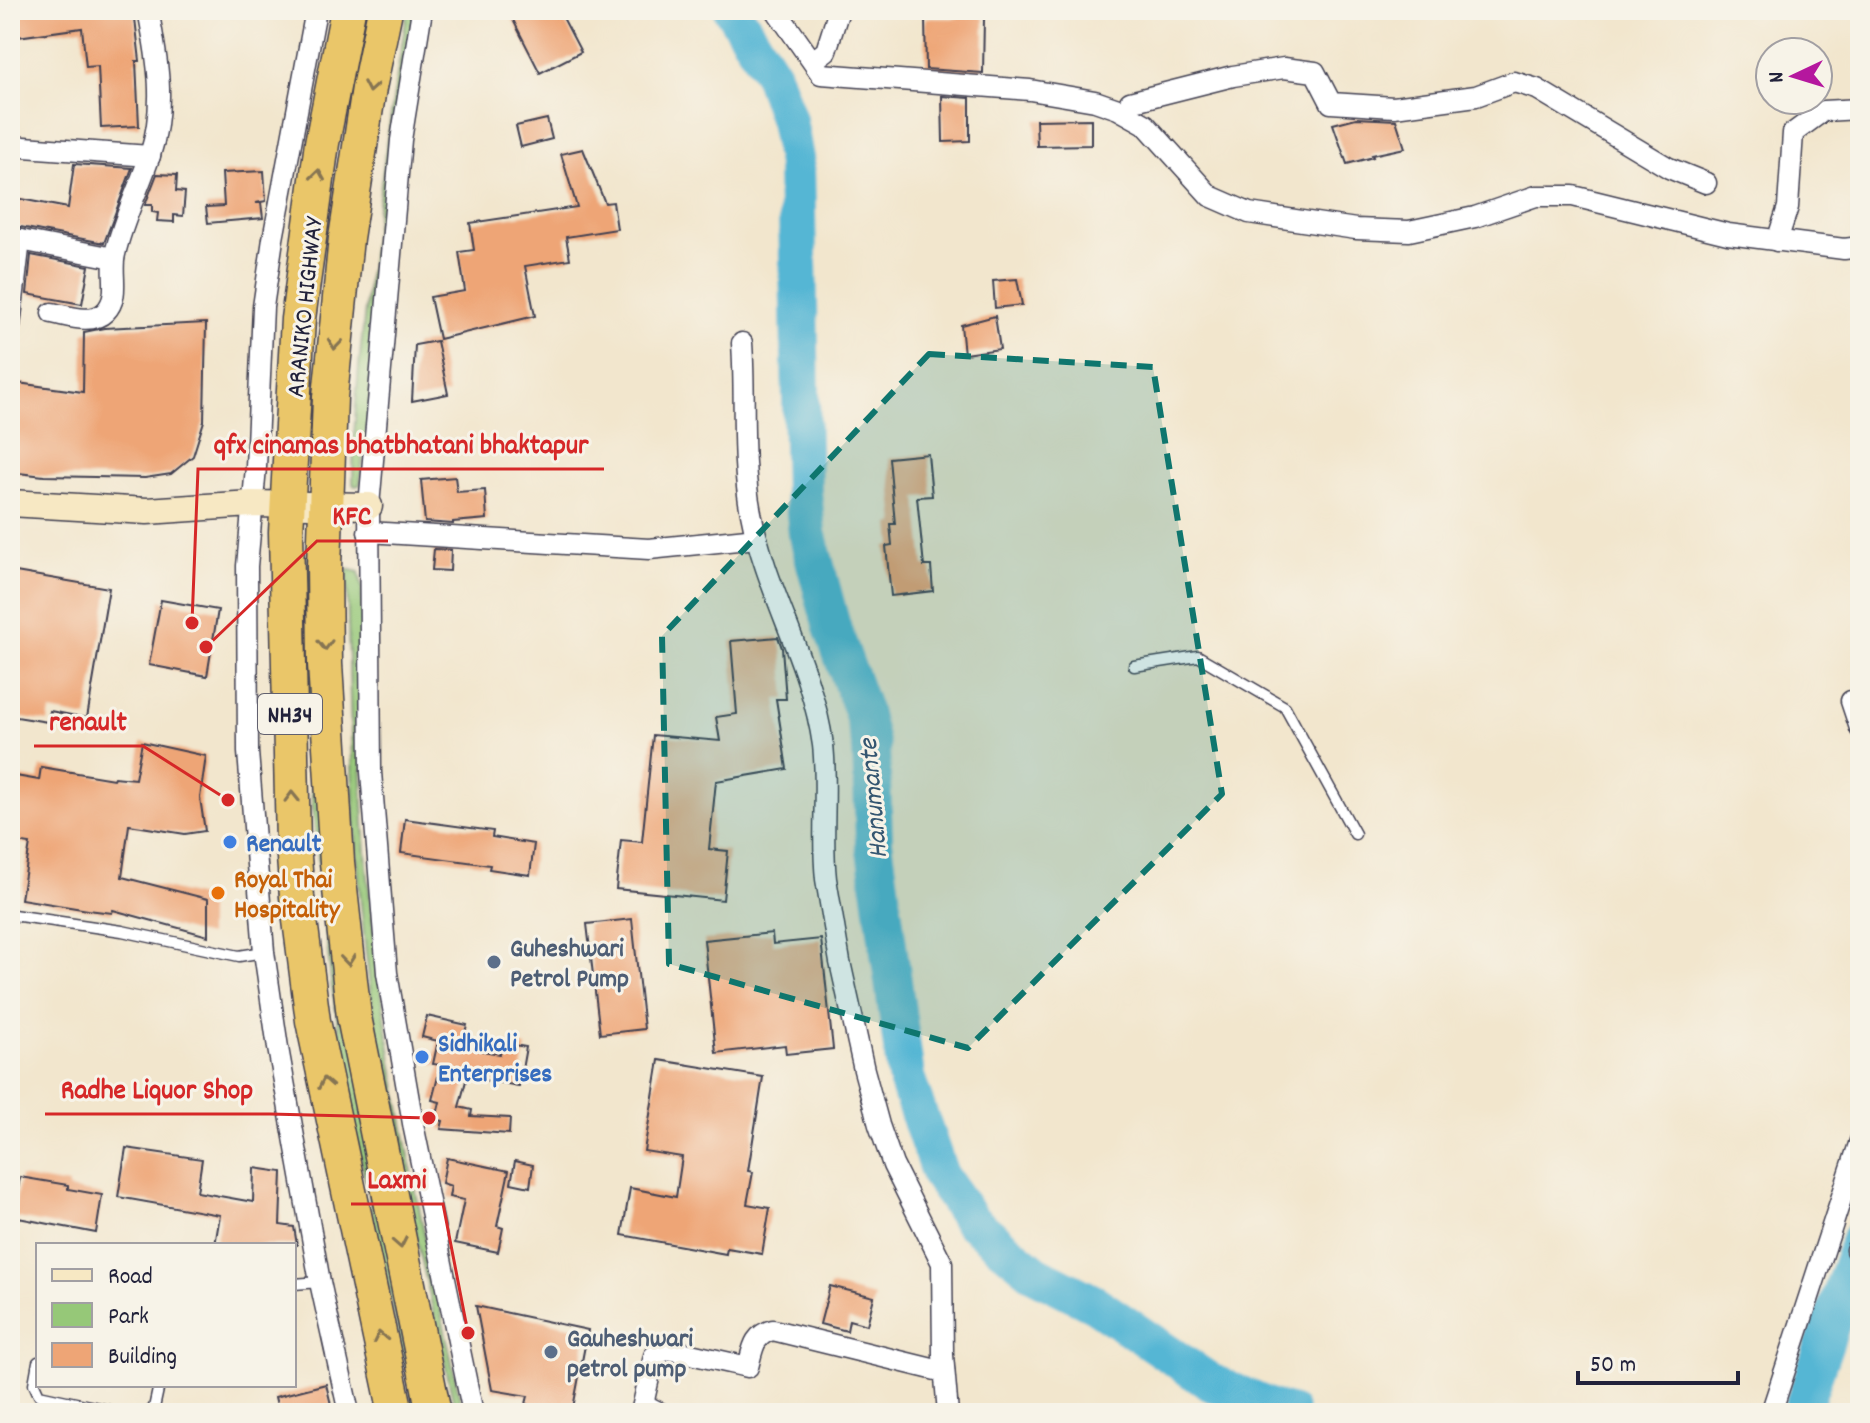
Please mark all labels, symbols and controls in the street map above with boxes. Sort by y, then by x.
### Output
north arrow [1754,36,1834,116]
text: N [1762,71,1793,84]
one-way arrow [362,80,379,93]
one-way arrow [309,168,326,182]
street label: ARANIKO HIGHWAY [279,214,335,399]
one-way arrow [327,338,344,351]
callout: qfx cinamas bhatbhatani bhaktapur [198,417,604,469]
text: qfx cinamas bhatbhatani bhaktapur [214,428,589,468]
callout: KFC [317,489,388,541]
text: KFC [332,499,372,539]
one-way arrow [316,639,334,652]
callout: renault [34,694,143,746]
road number: NH34 [258,694,322,734]
text: renault [49,705,128,745]
water label: Hanumante [851,735,901,860]
one-way arrow [283,790,301,803]
place label: Renault [246,827,322,864]
marker: Renault [221,833,239,851]
place label: Royal Thai Hospitality [234,863,341,930]
marker: Royal Thai Hospitality [209,884,227,902]
place label: Guheshwari Petrol Pump [510,932,629,999]
marker: Guheshwari Petrol Pump [485,953,503,971]
one-way arrow [339,954,356,967]
place label: Sidhikali Enterprises [438,1027,552,1094]
marker: Sidhikali Enterprises [413,1048,431,1066]
callout: Radhe Liquor Shop [45,1062,270,1114]
text: Radhe Liquor Shop [61,1073,253,1113]
one-way arrow [317,1076,334,1090]
callout: Laxmi [351,1152,443,1204]
text: Laxmi [367,1163,427,1203]
one-way arrow [391,1236,408,1249]
legend [36,1243,296,1387]
text: Road [108,1261,153,1295]
text: Park [108,1301,149,1335]
place label: Gauheshwari petrol pump [567,1322,693,1389]
one-way arrow [372,1330,389,1344]
scale bar [1578,1335,1738,1385]
text: Building [108,1341,177,1375]
marker: Gauheshwari petrol pump [542,1343,560,1361]
text: 50 m [1590,1349,1636,1383]

